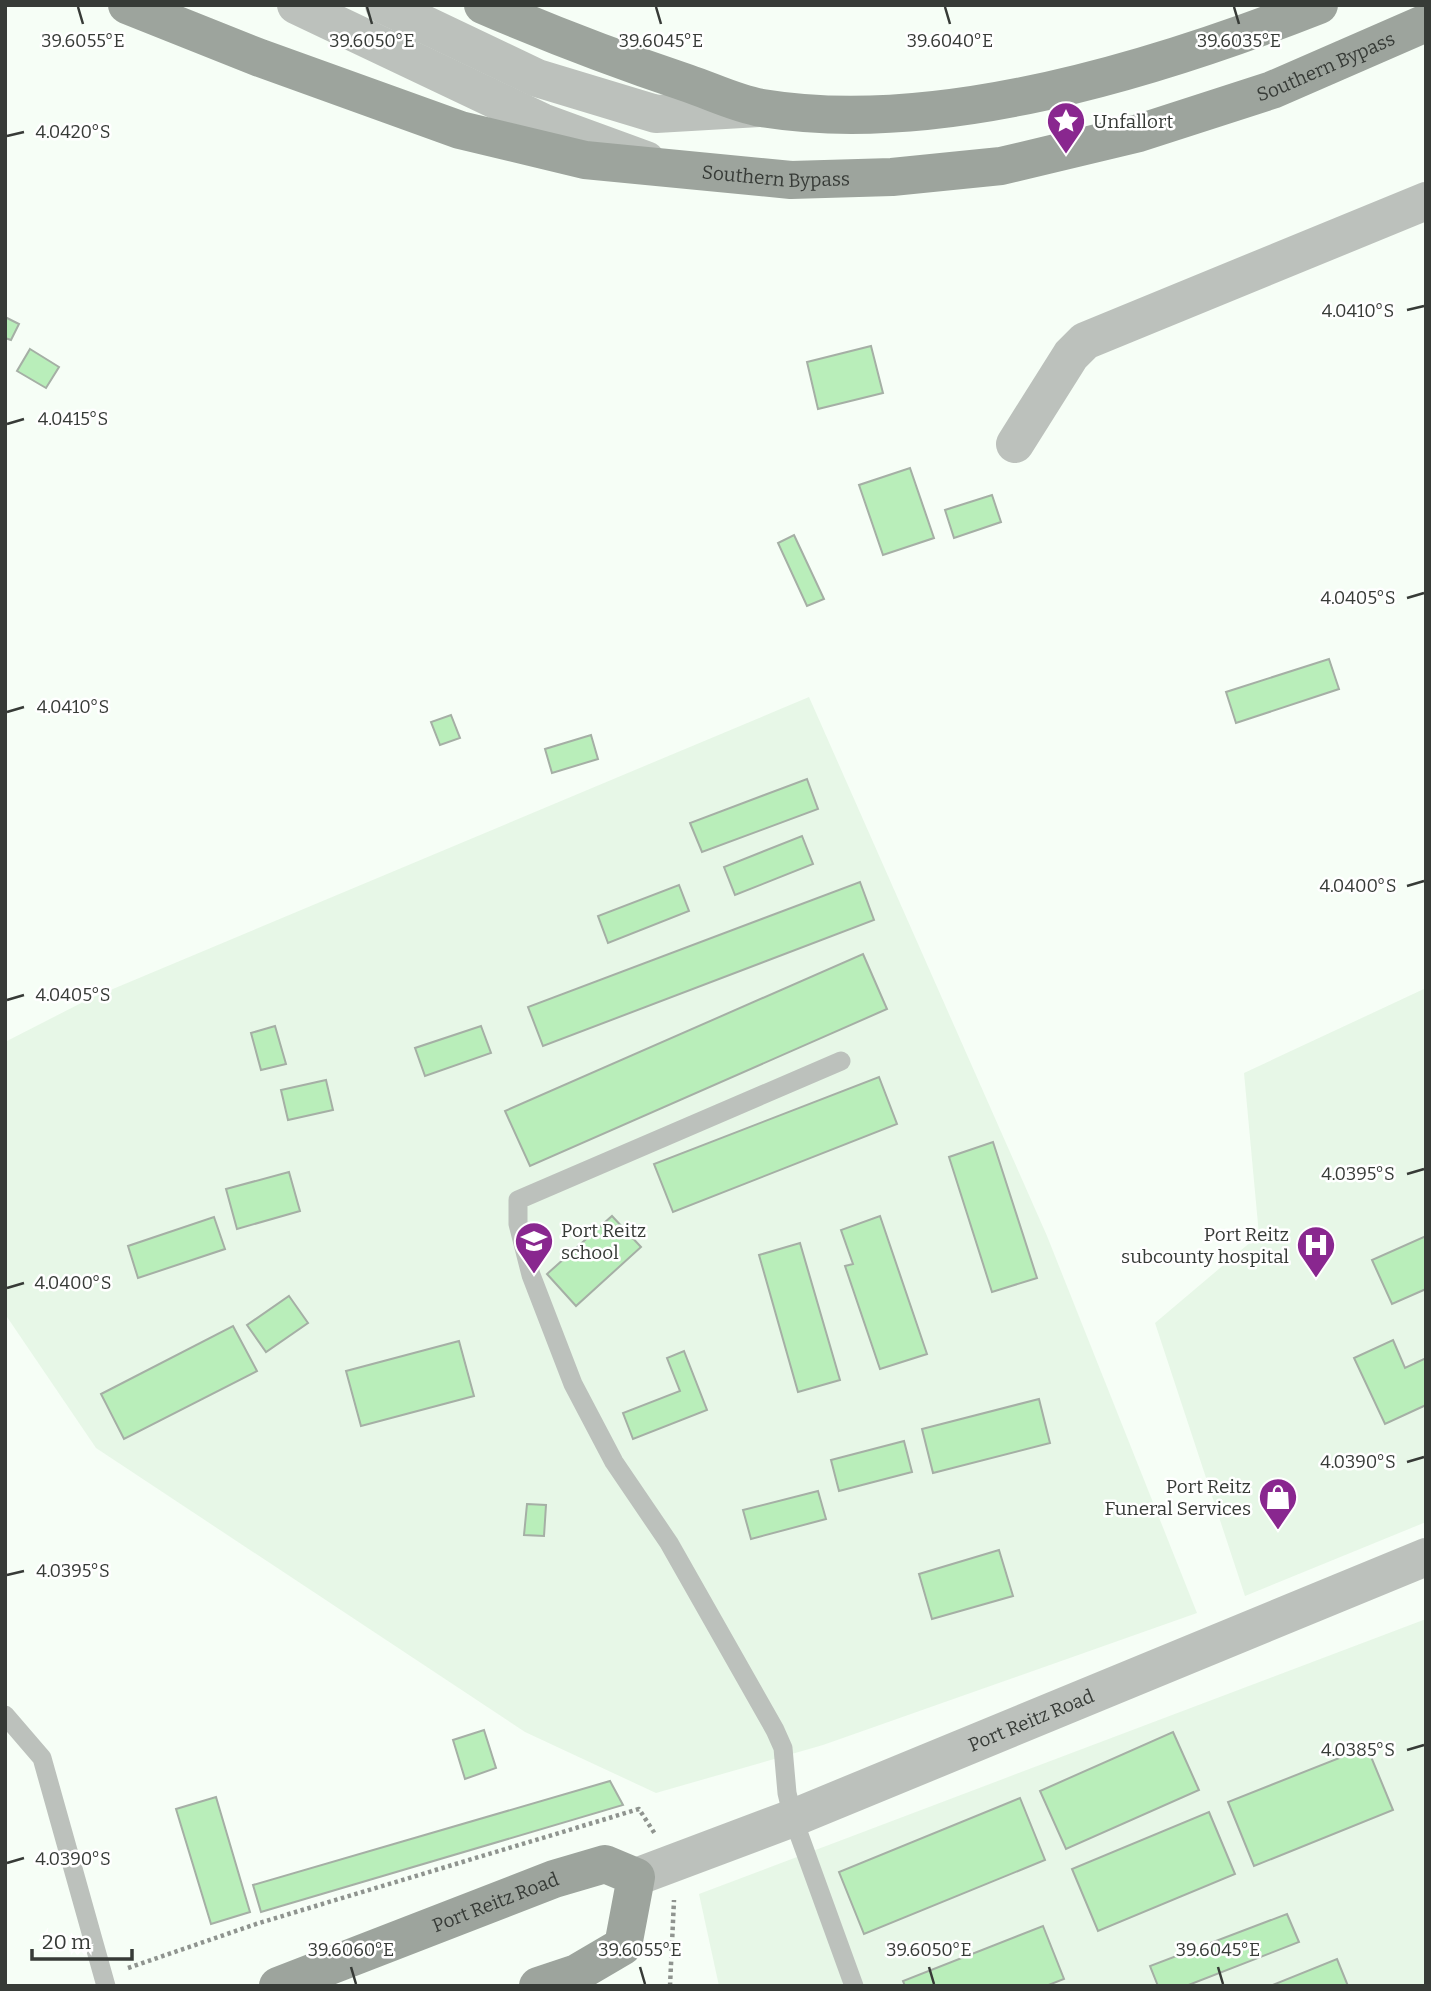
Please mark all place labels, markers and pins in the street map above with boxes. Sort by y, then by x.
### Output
place icon: Unfallort [1045,100,1087,155]
place label: Unfallort [1093,110,1173,133]
place label: Port Reitz school [561,1219,646,1264]
school or university icon: Port Reitz school [513,1220,555,1275]
place label: Port Reitz subcounty hospital [1121,1223,1289,1268]
hospital icon: Port Reitz subcounty hospital [1295,1224,1337,1279]
place label: Port Reitz Funeral Services [1104,1475,1251,1520]
shop icon: Port Reitz Funeral Services [1257,1476,1299,1531]

